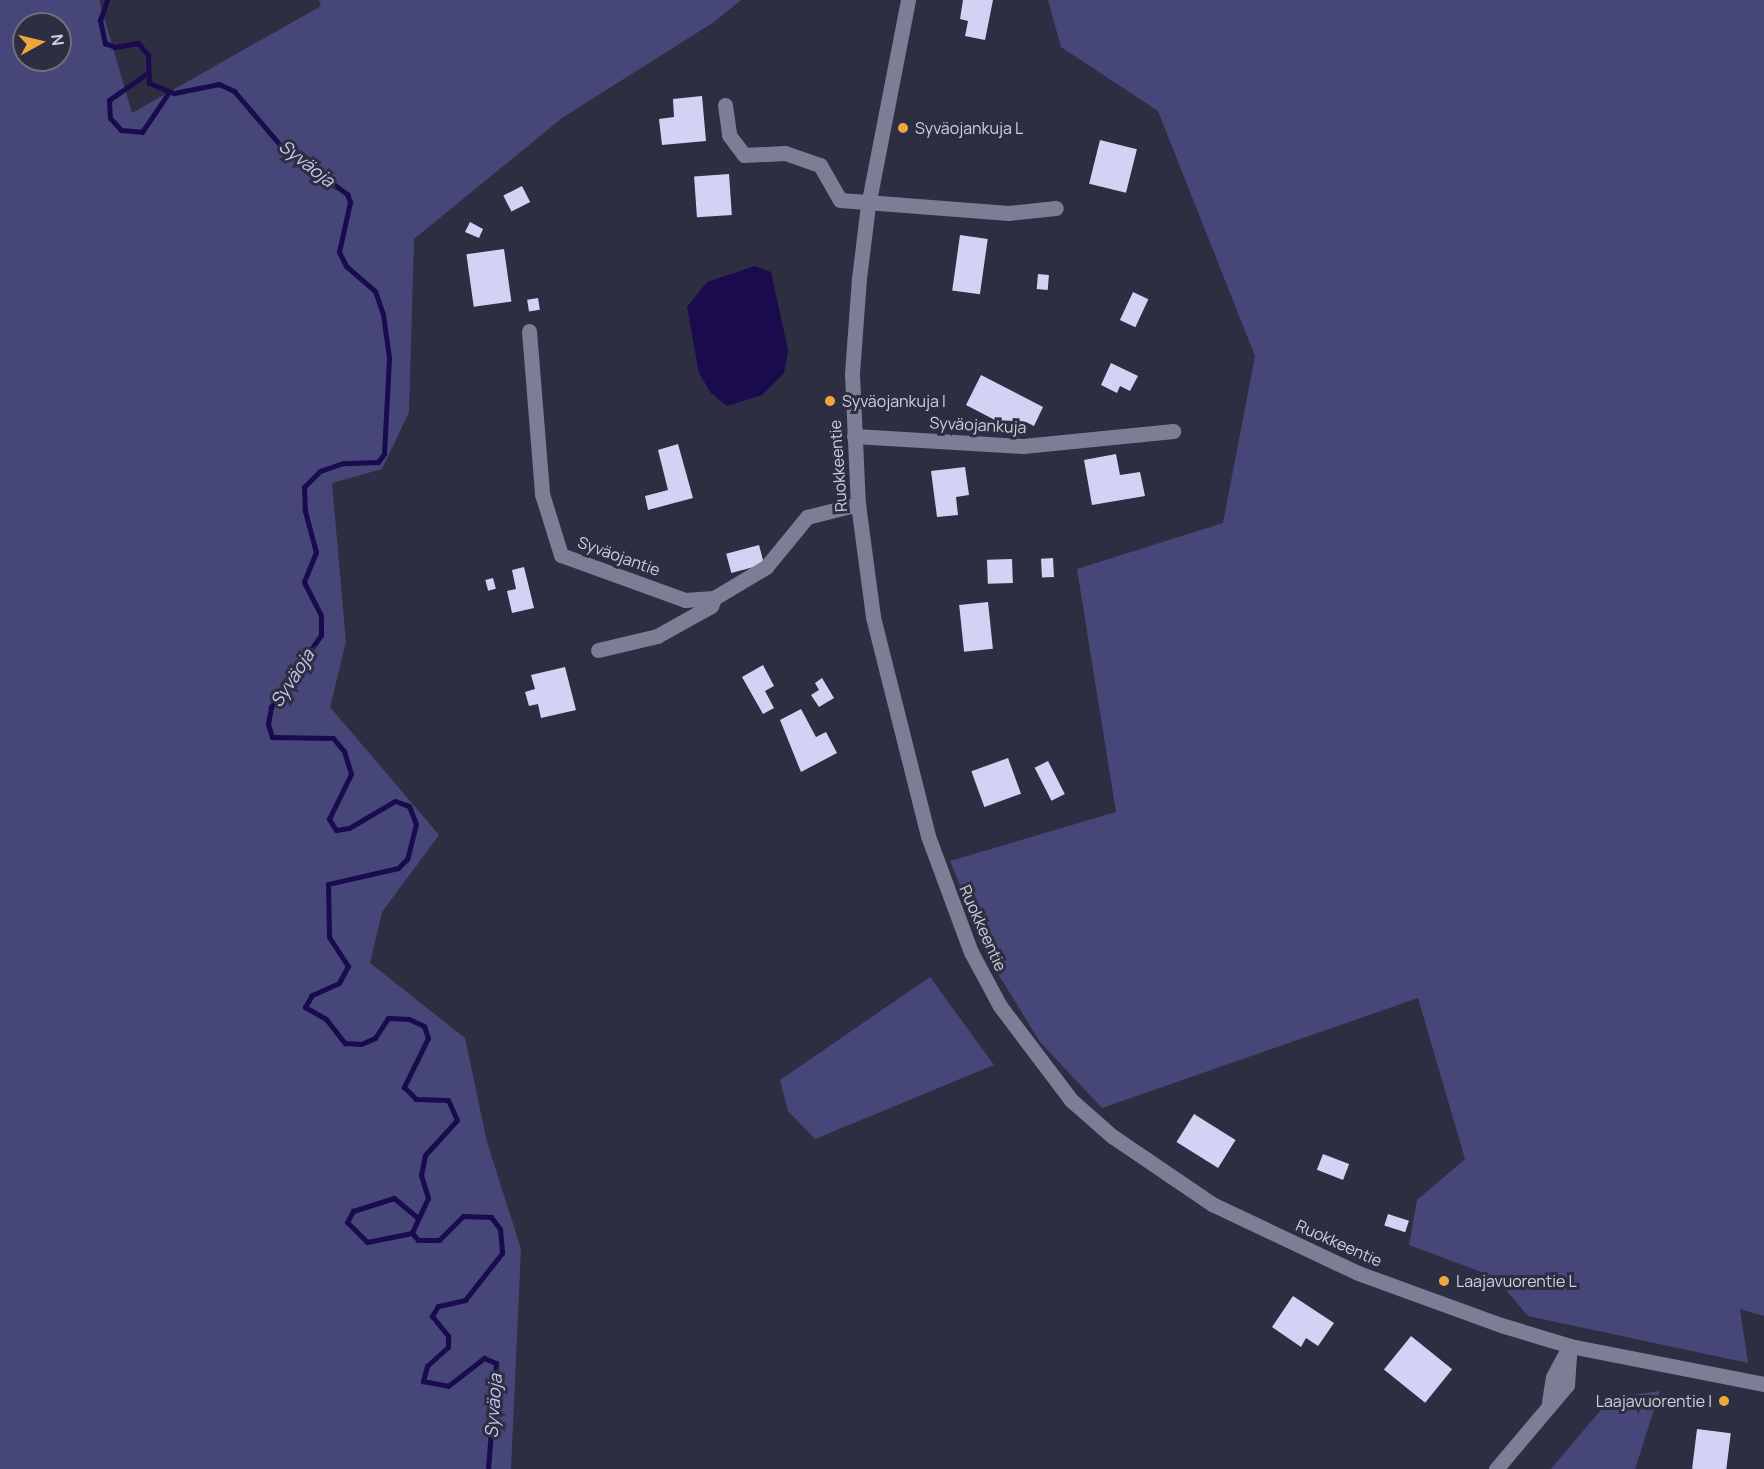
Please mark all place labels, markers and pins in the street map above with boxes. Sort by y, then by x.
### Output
place label: Syväojankuja L [915,118,1023,138]
marker: Syväojankuja L [896,121,910,135]
place label: Syväojankuja I [842,391,946,411]
marker: Syväojankuja I [823,394,837,408]
place label: Laajavuorentie L [1456,1271,1577,1291]
marker: Laajavuorentie L [1437,1274,1451,1288]
place label: Laajavuorentie I [1596,1391,1712,1411]
marker: Laajavuorentie I [1717,1394,1731,1408]

